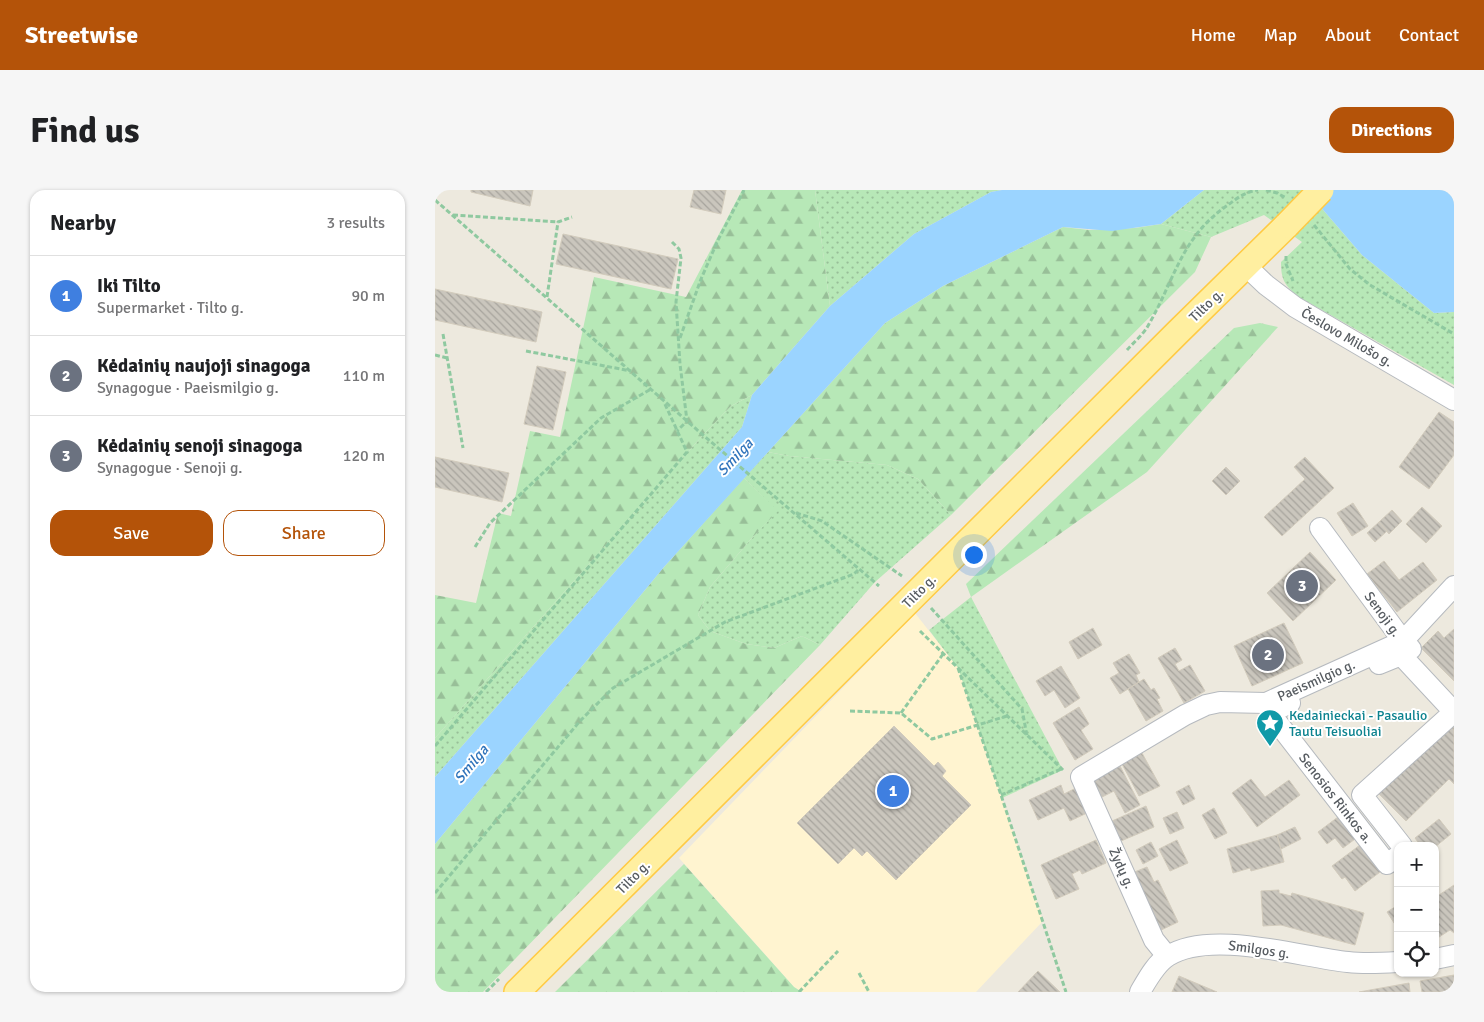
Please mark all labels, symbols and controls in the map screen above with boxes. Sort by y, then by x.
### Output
text: Streetwise [25,20,138,50]
text: Home [1191,24,1236,46]
text: Map [1264,24,1297,46]
text: About [1325,24,1371,46]
text: Contact [1399,24,1459,46]
button: Directions [1329,107,1454,153]
text: Find us [30,109,140,152]
text: Nearby [50,210,116,236]
text: 3 results [326,213,385,233]
text: Iki Tilto [97,274,161,298]
street label: Tilto g. [1186,285,1227,326]
text: 1 [62,286,70,306]
text: 90 m [351,286,385,306]
text: Supermarket · Tilto g. [97,298,244,318]
street label: Česlovo Milošo g. [1298,304,1396,371]
text: Kėdainių naujoji sinagoga [97,354,311,378]
text: 2 [62,366,70,386]
text: 110 m [343,366,385,386]
text: Synagogue · Paeismilgio g. [97,378,279,398]
text: Kėdainių senoji sinagoga [97,434,302,458]
water label: Smilga [713,434,757,479]
text: 3 [62,446,70,466]
text: 120 m [343,446,385,466]
text: Synagogue · Senoji g. [97,458,243,478]
button: Save [50,510,213,556]
button: Share [223,510,385,556]
your location [961,542,987,568]
pin: 3 [1286,567,1318,605]
street label: Tilto g. [899,571,940,612]
street label: Senoji g. [1361,588,1405,640]
pin: 2 [1252,636,1284,674]
street label: Paeismilgio g. [1275,656,1358,705]
place label: Kedainieckai - Pasaulio Tautu Teisuoliai [1289,707,1427,740]
place icon: Kedainieckai - Pasaulio Tautu Teisuoliai [1255,708,1285,747]
water label: Smilga [450,741,492,787]
street label: Senosios Rinkos a. [1295,750,1376,847]
pin: 1 [877,772,909,810]
map controls [1394,842,1439,977]
button: + [1394,842,1439,887]
street label: Žydų g. [1105,845,1138,891]
street label: Tilto g. [613,857,654,898]
button: − [1394,887,1439,932]
button: locate [1394,932,1439,977]
street label: Smilgos g. [1227,937,1291,962]

